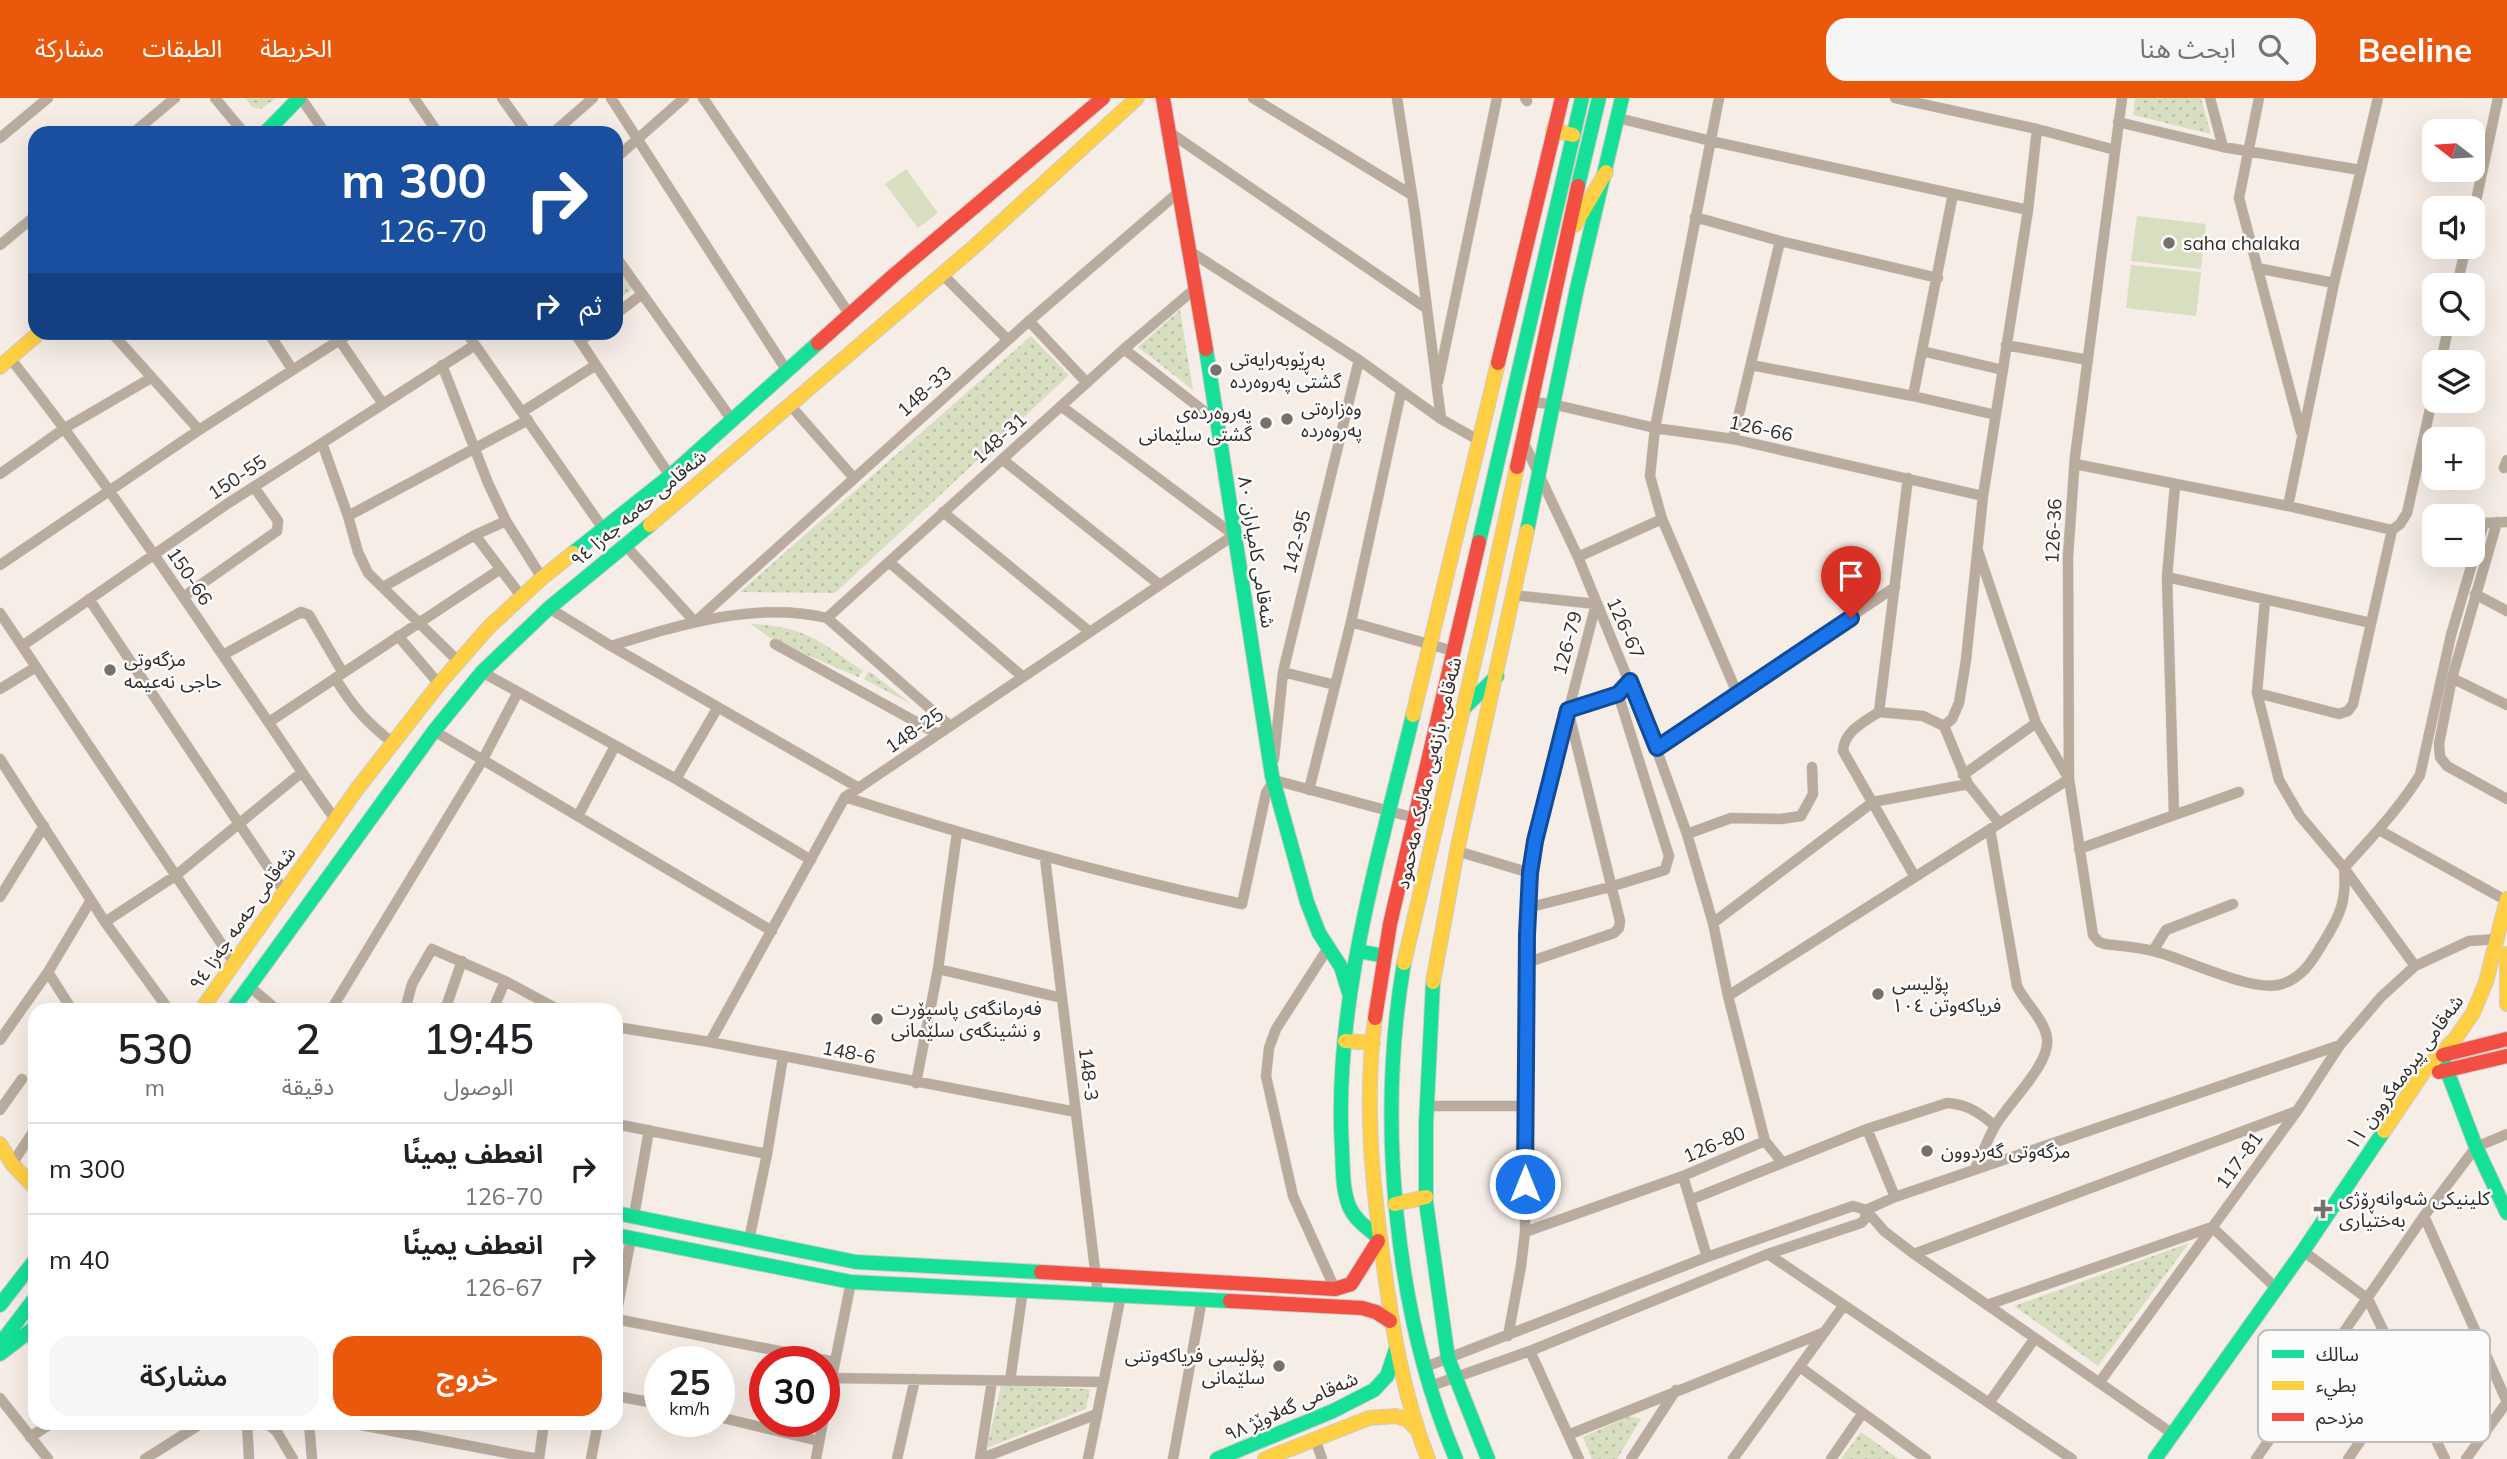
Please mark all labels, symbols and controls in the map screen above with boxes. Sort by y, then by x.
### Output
search box [1826,18,2316,81]
text: Beeline [2358,29,2472,70]
icon: search [2254,30,2292,68]
text: ابحث هنا [2139,32,2236,65]
text: مشاركة [35,33,104,63]
text: الطبقات [142,33,222,63]
text: الخريطة [260,33,332,63]
north arrow [2422,119,2485,182]
map controls [2422,119,2485,567]
text: 300 m [341,149,487,210]
icon: right [511,154,602,245]
button: sound [2422,196,2485,259]
text: 126-70 [377,210,487,250]
place label: saha chalaka [2183,231,2300,255]
marker: saha chalaka [2161,235,2177,251]
button: search [2422,273,2485,336]
icon: right [528,287,566,325]
text: ثم [580,289,602,322]
place label: بەڕێوبەرایەتی گشتی پەروەردە [1230,347,1342,394]
button: layers [2422,350,2485,413]
street label: 148-33 [892,360,956,422]
marker: بەڕێوبەرایەتی گشتی پەروەردە [1208,362,1224,378]
place label: وەزارەتی پەروەردە [1301,396,1362,443]
place label: پەروەردەی گشتی سلێمانی [1139,400,1253,446]
street label: 148-31 [967,407,1031,469]
street label: 126-66 [1727,409,1795,447]
marker: وەزارەتی پەروەردە [1279,411,1295,427]
marker: پەروەردەی گشتی سلێمانی [1258,415,1274,431]
button: + [2422,427,2485,490]
street label: شەقامی حەمە جەزا ٩٤ [565,444,711,572]
street label: 150-55 [203,449,271,505]
street label: شەقامی کامیاران ٨٠ [1233,474,1281,630]
street label: 126-36 [2039,498,2067,564]
button: − [2422,504,2485,567]
street label: 142-95 [1276,507,1316,577]
street label: 150-66 [162,542,218,610]
pin [1821,546,1881,618]
icon: arrive [1832,557,1870,595]
street label: 126-67 [1602,593,1650,663]
street label: 126-79 [1547,608,1587,678]
place label: مزگەوتی حاجی نەعیمە [124,647,222,693]
street label: شەقامی بازنەیی مەلیک مەحمود [1390,655,1466,891]
marker: مزگەوتی حاجی نەعیمە [102,662,118,678]
street label: 148-25 [880,702,948,758]
street label: شەقامی حەمە جەزا ٩٤ [183,842,301,994]
place label: پۆلیسی فریاکەوتن ١٠٤ [1892,971,2001,1017]
marker: پۆلیسی فریاکەوتن ١٠٤ [1870,986,1886,1002]
street label: شەقامی پیرەمەگروون ١١ [2340,990,2469,1155]
place label: فەرمانگەی پاسپۆرت و نشینگەی سلێمانی [891,996,1042,1042]
marker: فەرمانگەی پاسپۆرت و نشینگەی سلێمانی [869,1011,885,1027]
text: 2 [295,1012,321,1065]
text: 19:45 [423,1012,534,1065]
text: 530 [117,1022,193,1075]
street label: 148-6 [820,1035,878,1069]
street label: 148-3 [1074,1046,1104,1102]
text: دقيقة [282,1072,334,1101]
text: الوصول [444,1072,514,1101]
text: m [145,1073,165,1102]
street label: 126-80 [1679,1120,1749,1168]
street label: 117-81 [2210,1127,2268,1193]
text: انعطف يمينًا [403,1137,543,1170]
place label: مزگەوتی گەردوون [1941,1139,2070,1163]
marker: مزگەوتی گەردوون [1919,1143,1935,1159]
position arrow [1488,1147,1562,1221]
icon: right [564,1150,602,1188]
text: 300 m [49,1152,125,1185]
text: 126-70 [464,1182,543,1211]
place label: کلینیکی شەوانەڕۆژی بەختیاری [2339,1186,2491,1232]
marker: کلینیکی شەوانەڕۆژی بەختیاری [2313,1199,2333,1219]
text: انعطف يمينًا [403,1228,543,1261]
icon: right [564,1241,602,1279]
text: 40 m [49,1243,110,1276]
text: 126-67 [464,1273,543,1302]
legend [2258,1330,2490,1442]
button: مشاركة [49,1336,319,1416]
button: خروج [333,1336,602,1416]
text: سالك [2316,1342,2359,1366]
place label: پۆلیسی فریاکەوتنی سلێمانی [1125,1343,1265,1389]
speed limit sign: 30 [749,1346,840,1437]
marker: پۆلیسی فریاکەوتنی سلێمانی [1271,1358,1287,1374]
text: 25 [668,1360,711,1404]
street label: شەقامی گەلاوێژ ٩٨ [1221,1366,1361,1446]
text: بطيء [2316,1373,2356,1400]
text: km/h [669,1397,710,1420]
text: مزدحم [2316,1405,2364,1432]

